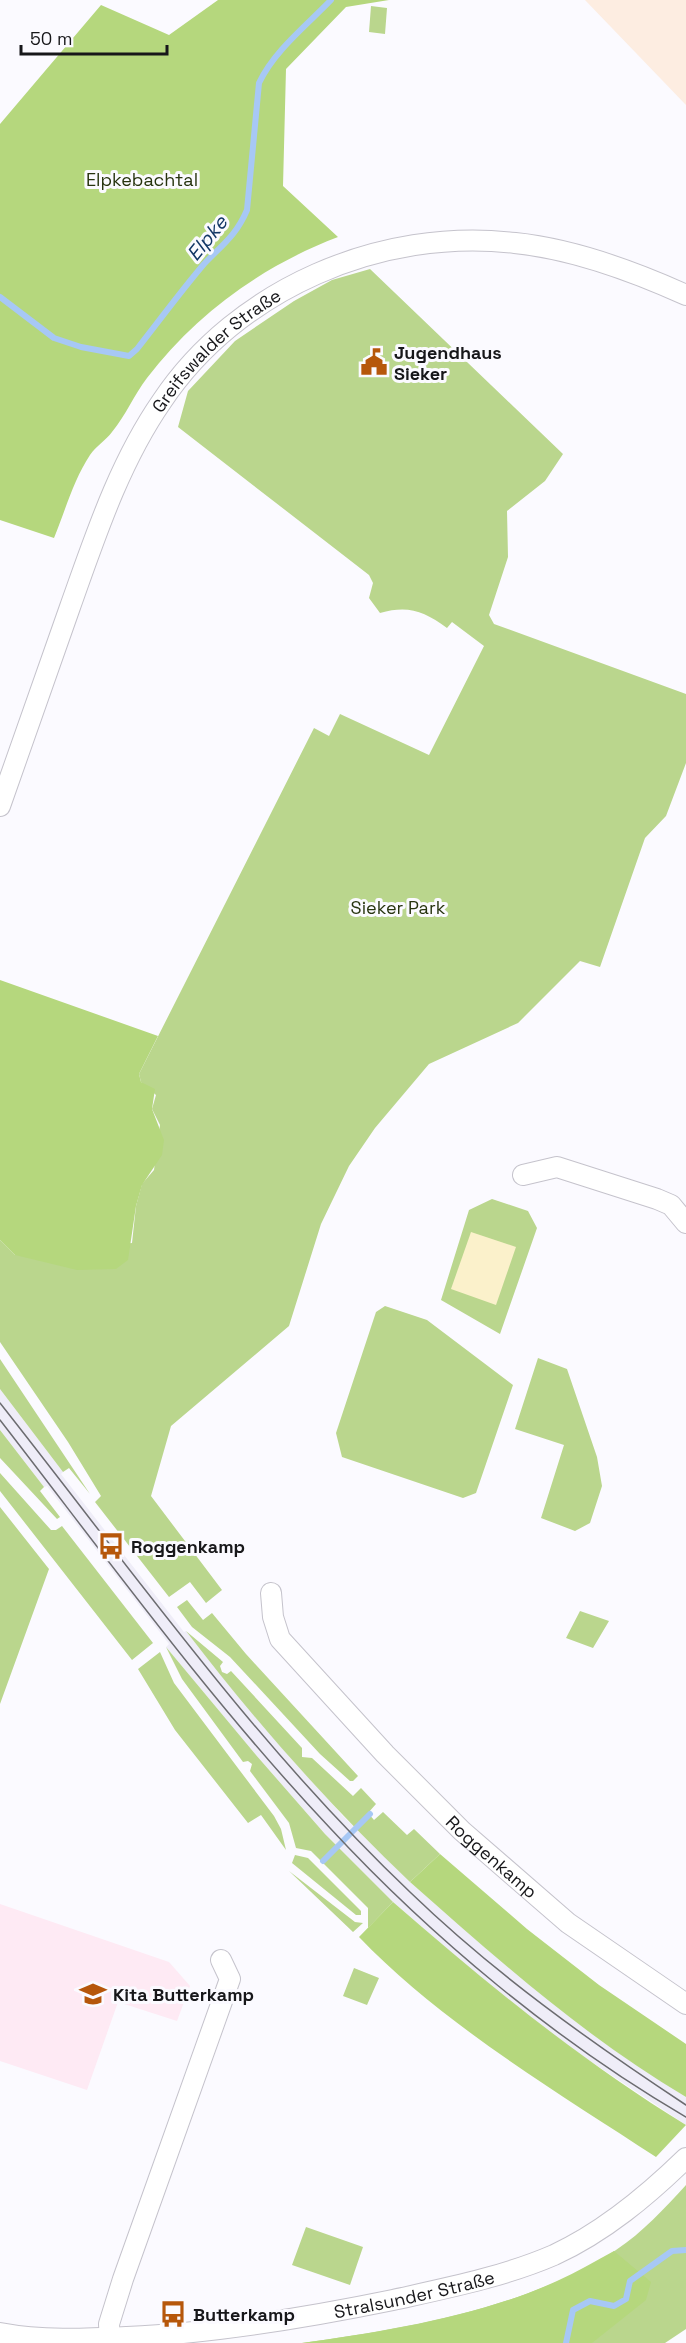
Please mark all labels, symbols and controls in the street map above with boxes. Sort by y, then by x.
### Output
scale bar [21,18,166,56]
text: 50 m [30,27,72,50]
park label: Elpkebachtal [86,168,198,191]
water label: Elpke [181,209,234,266]
street label: Greifswalder Straße [146,283,285,417]
place label: Jugendhaus Sieker [394,341,502,385]
public building icon: Jugendhaus Sieker [359,347,389,377]
park label: Sieker Park [351,896,446,919]
bus stop icon: Roggenkamp [96,1531,126,1561]
place label: Roggenkamp [131,1535,245,1558]
street label: Roggenkamp [441,1810,542,1903]
school or university icon: Kita Butterkamp [78,1979,108,2009]
place label: Kita Butterkamp [113,1983,254,2006]
street label: Stralsunder Straße [332,2265,497,2323]
bus stop icon: Butterkamp [158,2299,188,2329]
place label: Butterkamp [193,2303,295,2326]

